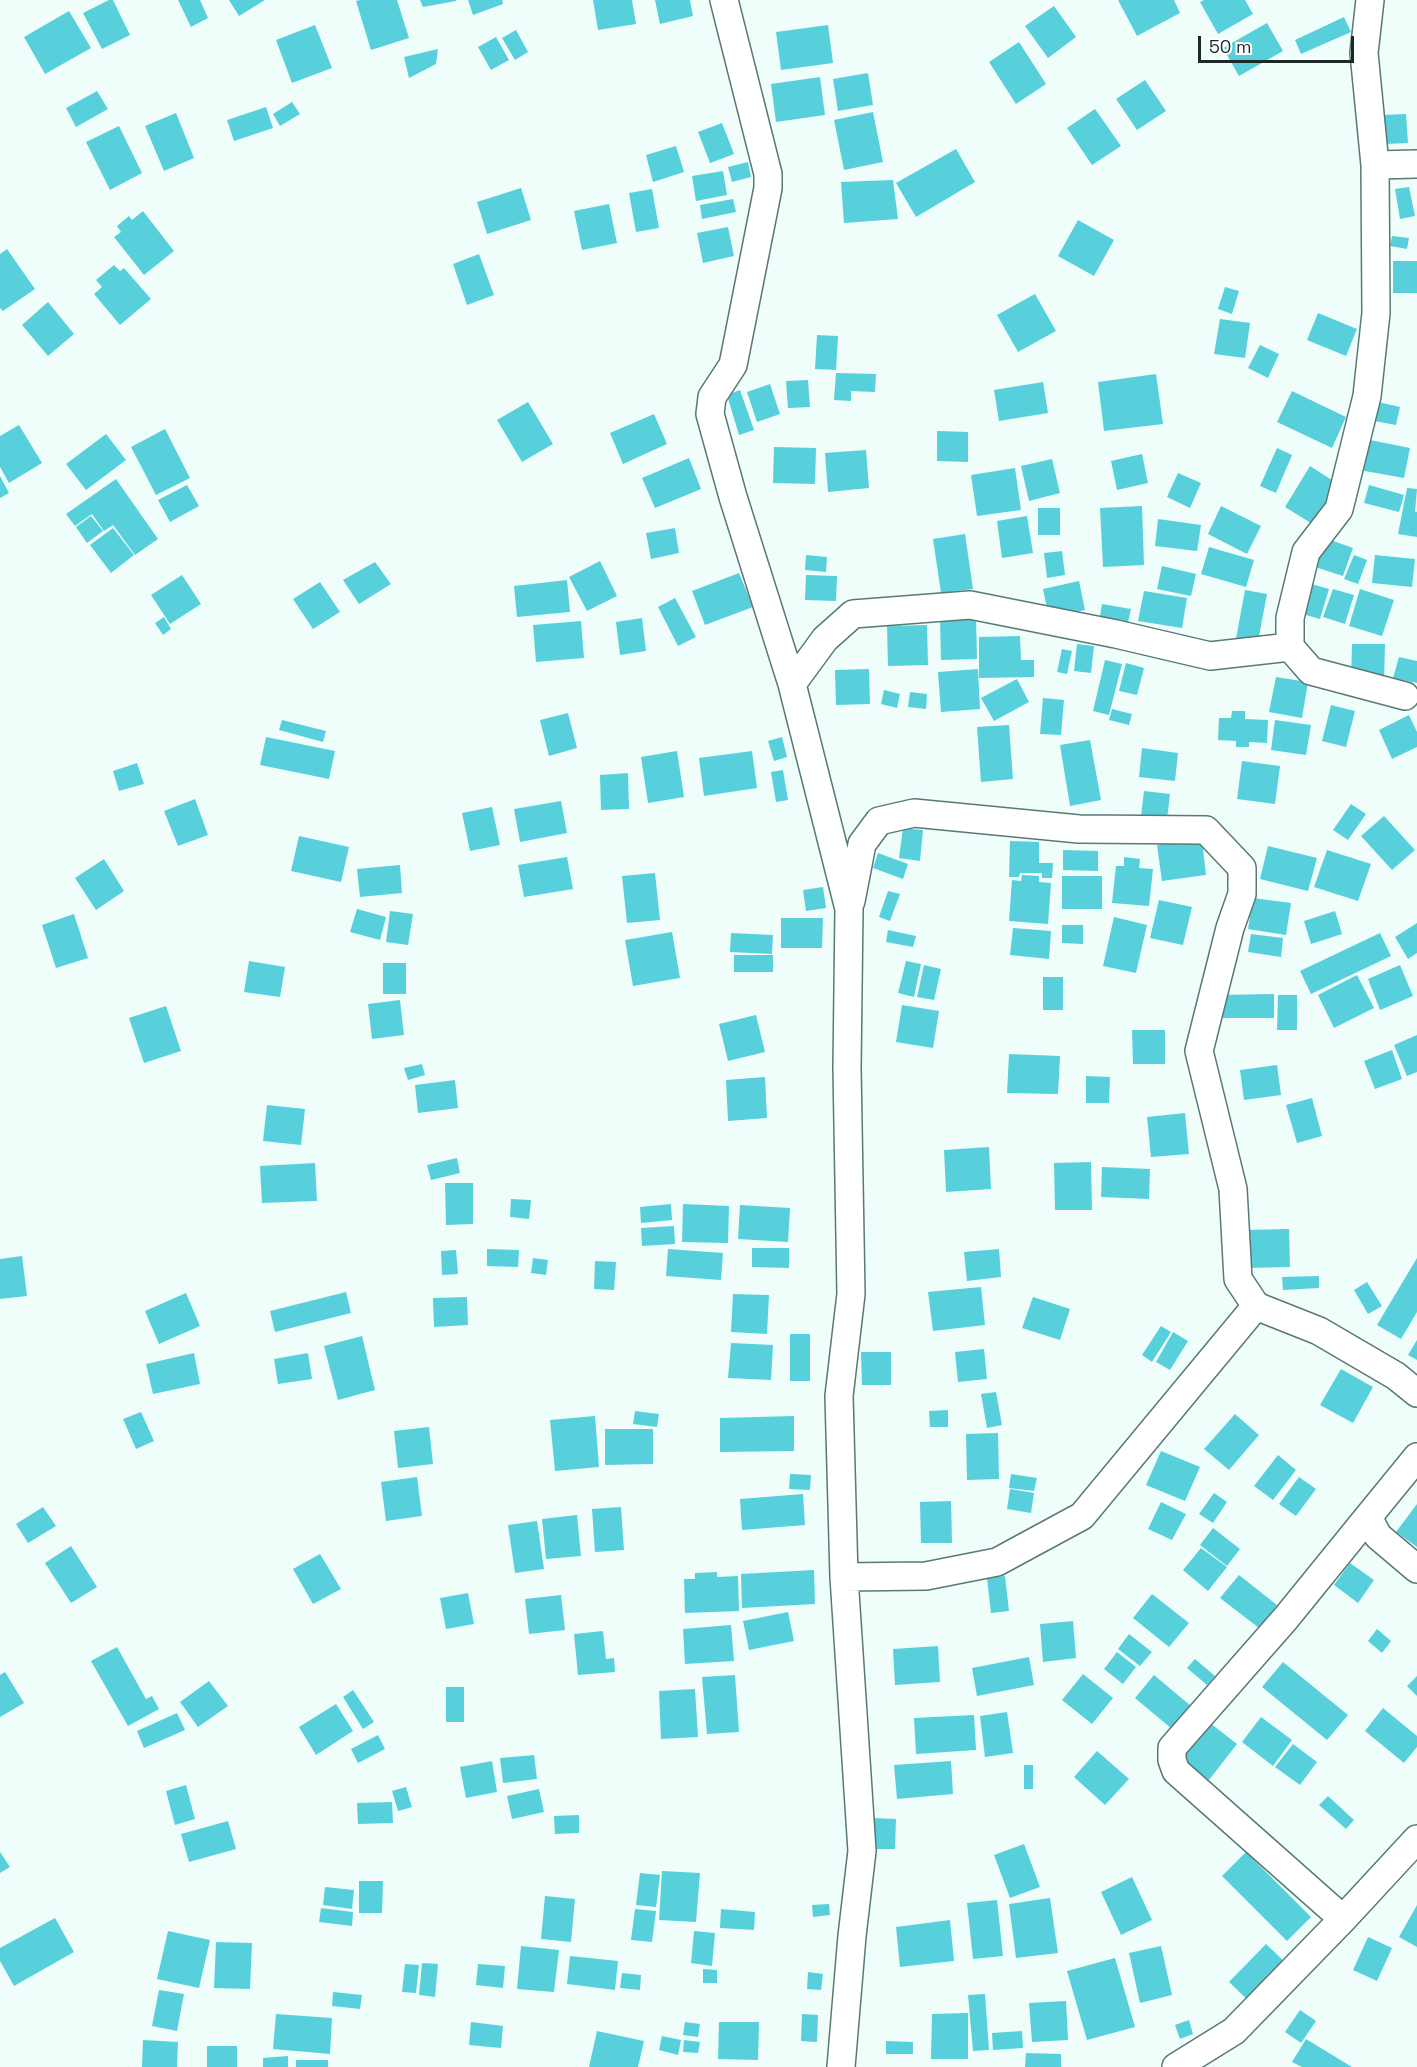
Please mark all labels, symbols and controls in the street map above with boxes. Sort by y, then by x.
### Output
scale bar [1201,24,1357,62]
text: 50 m [1209,35,1251,58]

